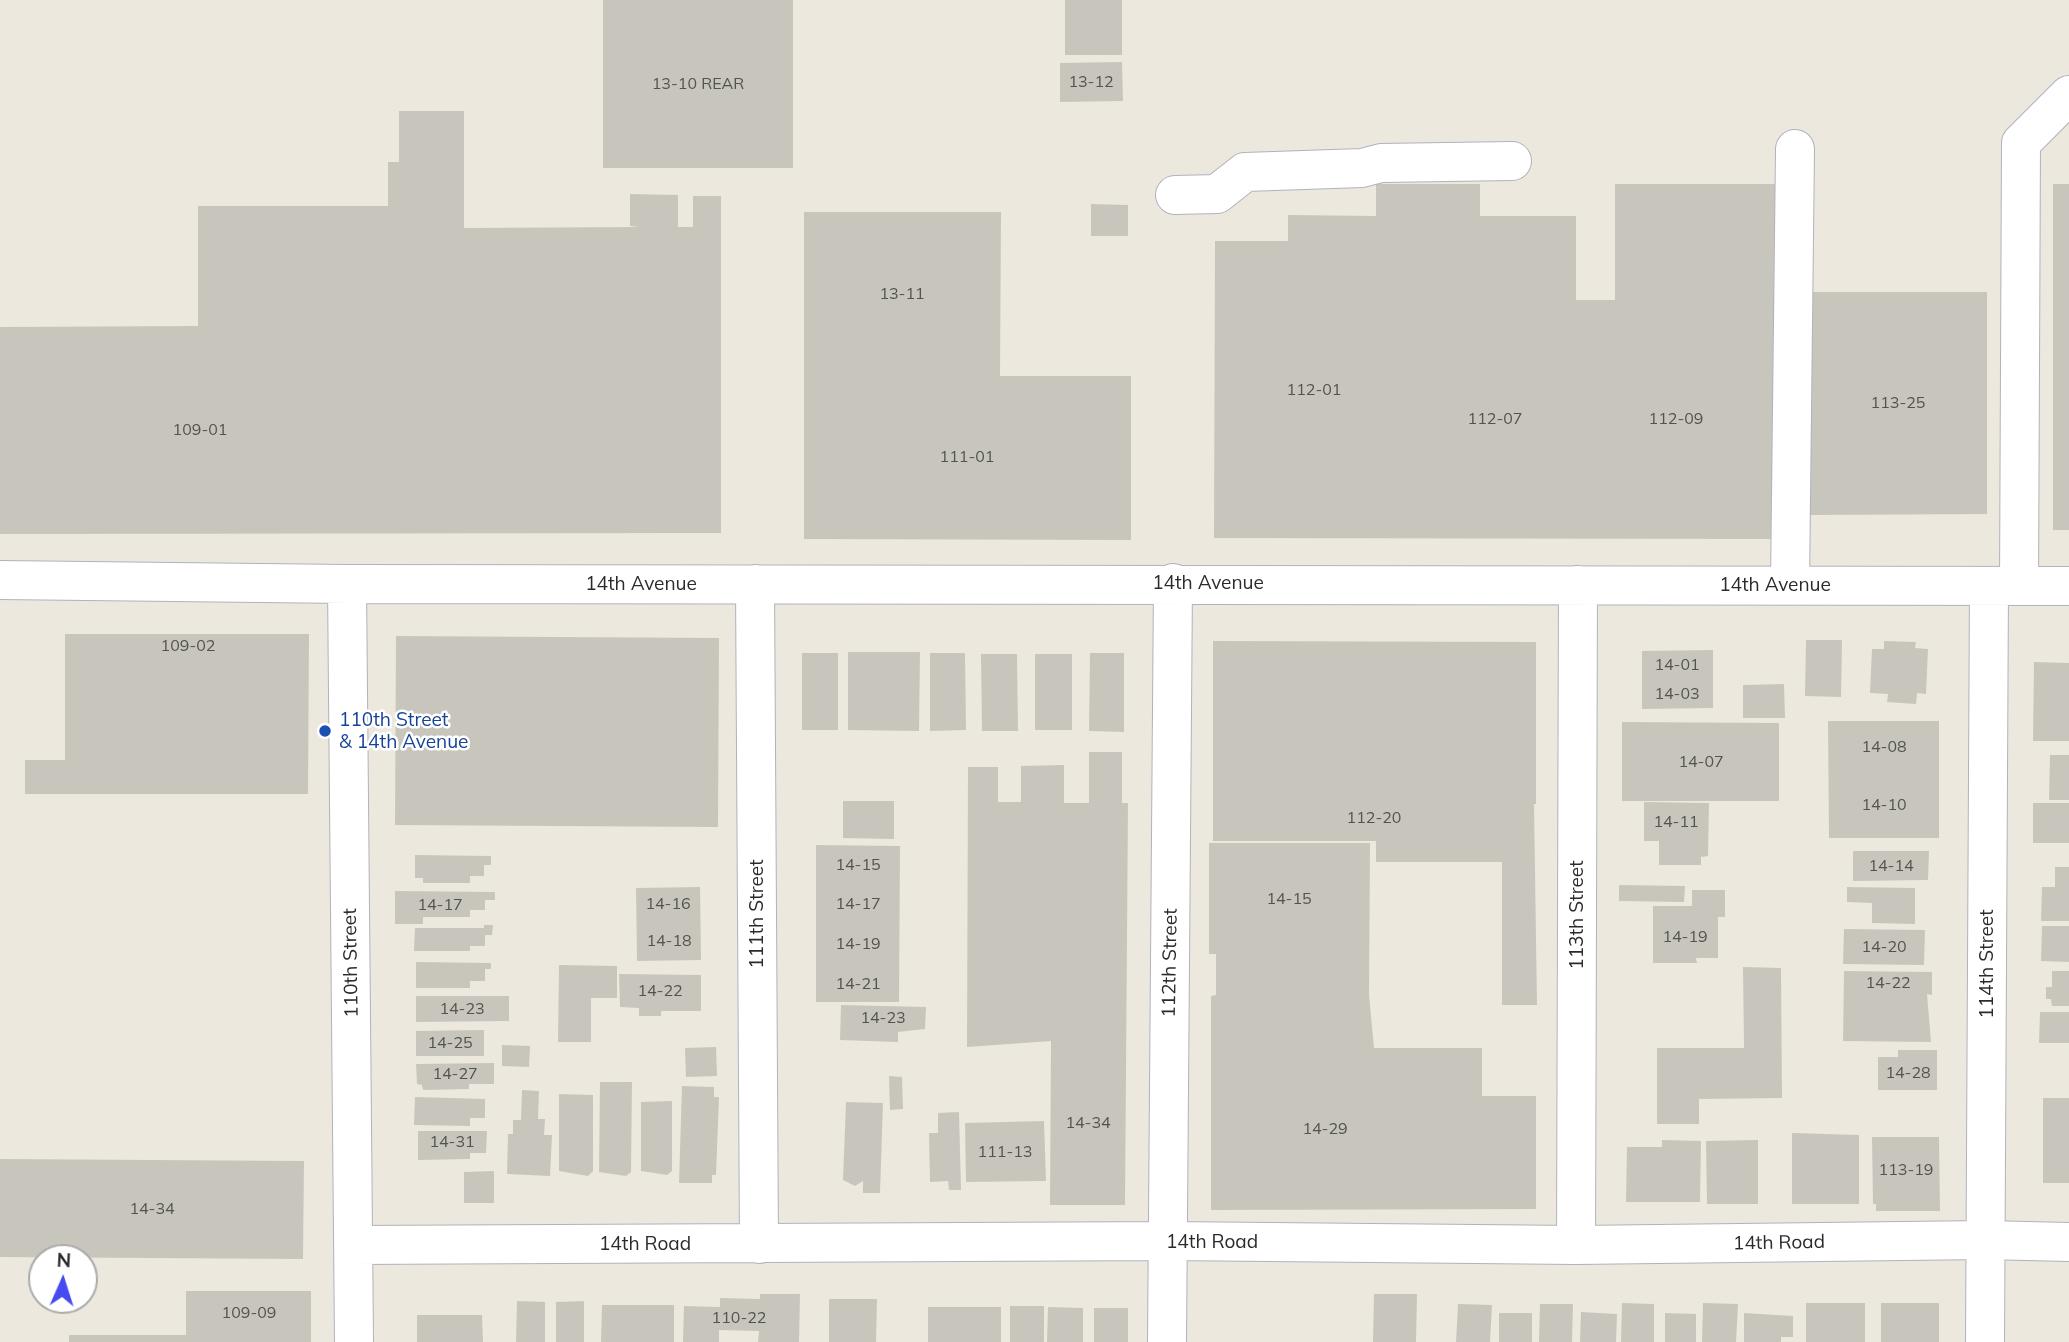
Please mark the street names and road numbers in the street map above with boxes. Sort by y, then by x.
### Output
street label: 14th Avenue [1152,572,1264,594]
street label: 14th Avenue [585,573,697,595]
street label: 14th Avenue [1719,574,1831,596]
street label: 111th Street [746,859,768,969]
street label: 113th Street [1566,860,1588,970]
street label: 110th Street [339,908,363,1018]
street label: 112th Street [1158,908,1182,1018]
street label: 114th Street [1976,909,1998,1019]
street label: 14th Road [1166,1231,1258,1253]
street label: 14th Road [1733,1231,1825,1255]
street label: 14th Road [599,1233,691,1255]

